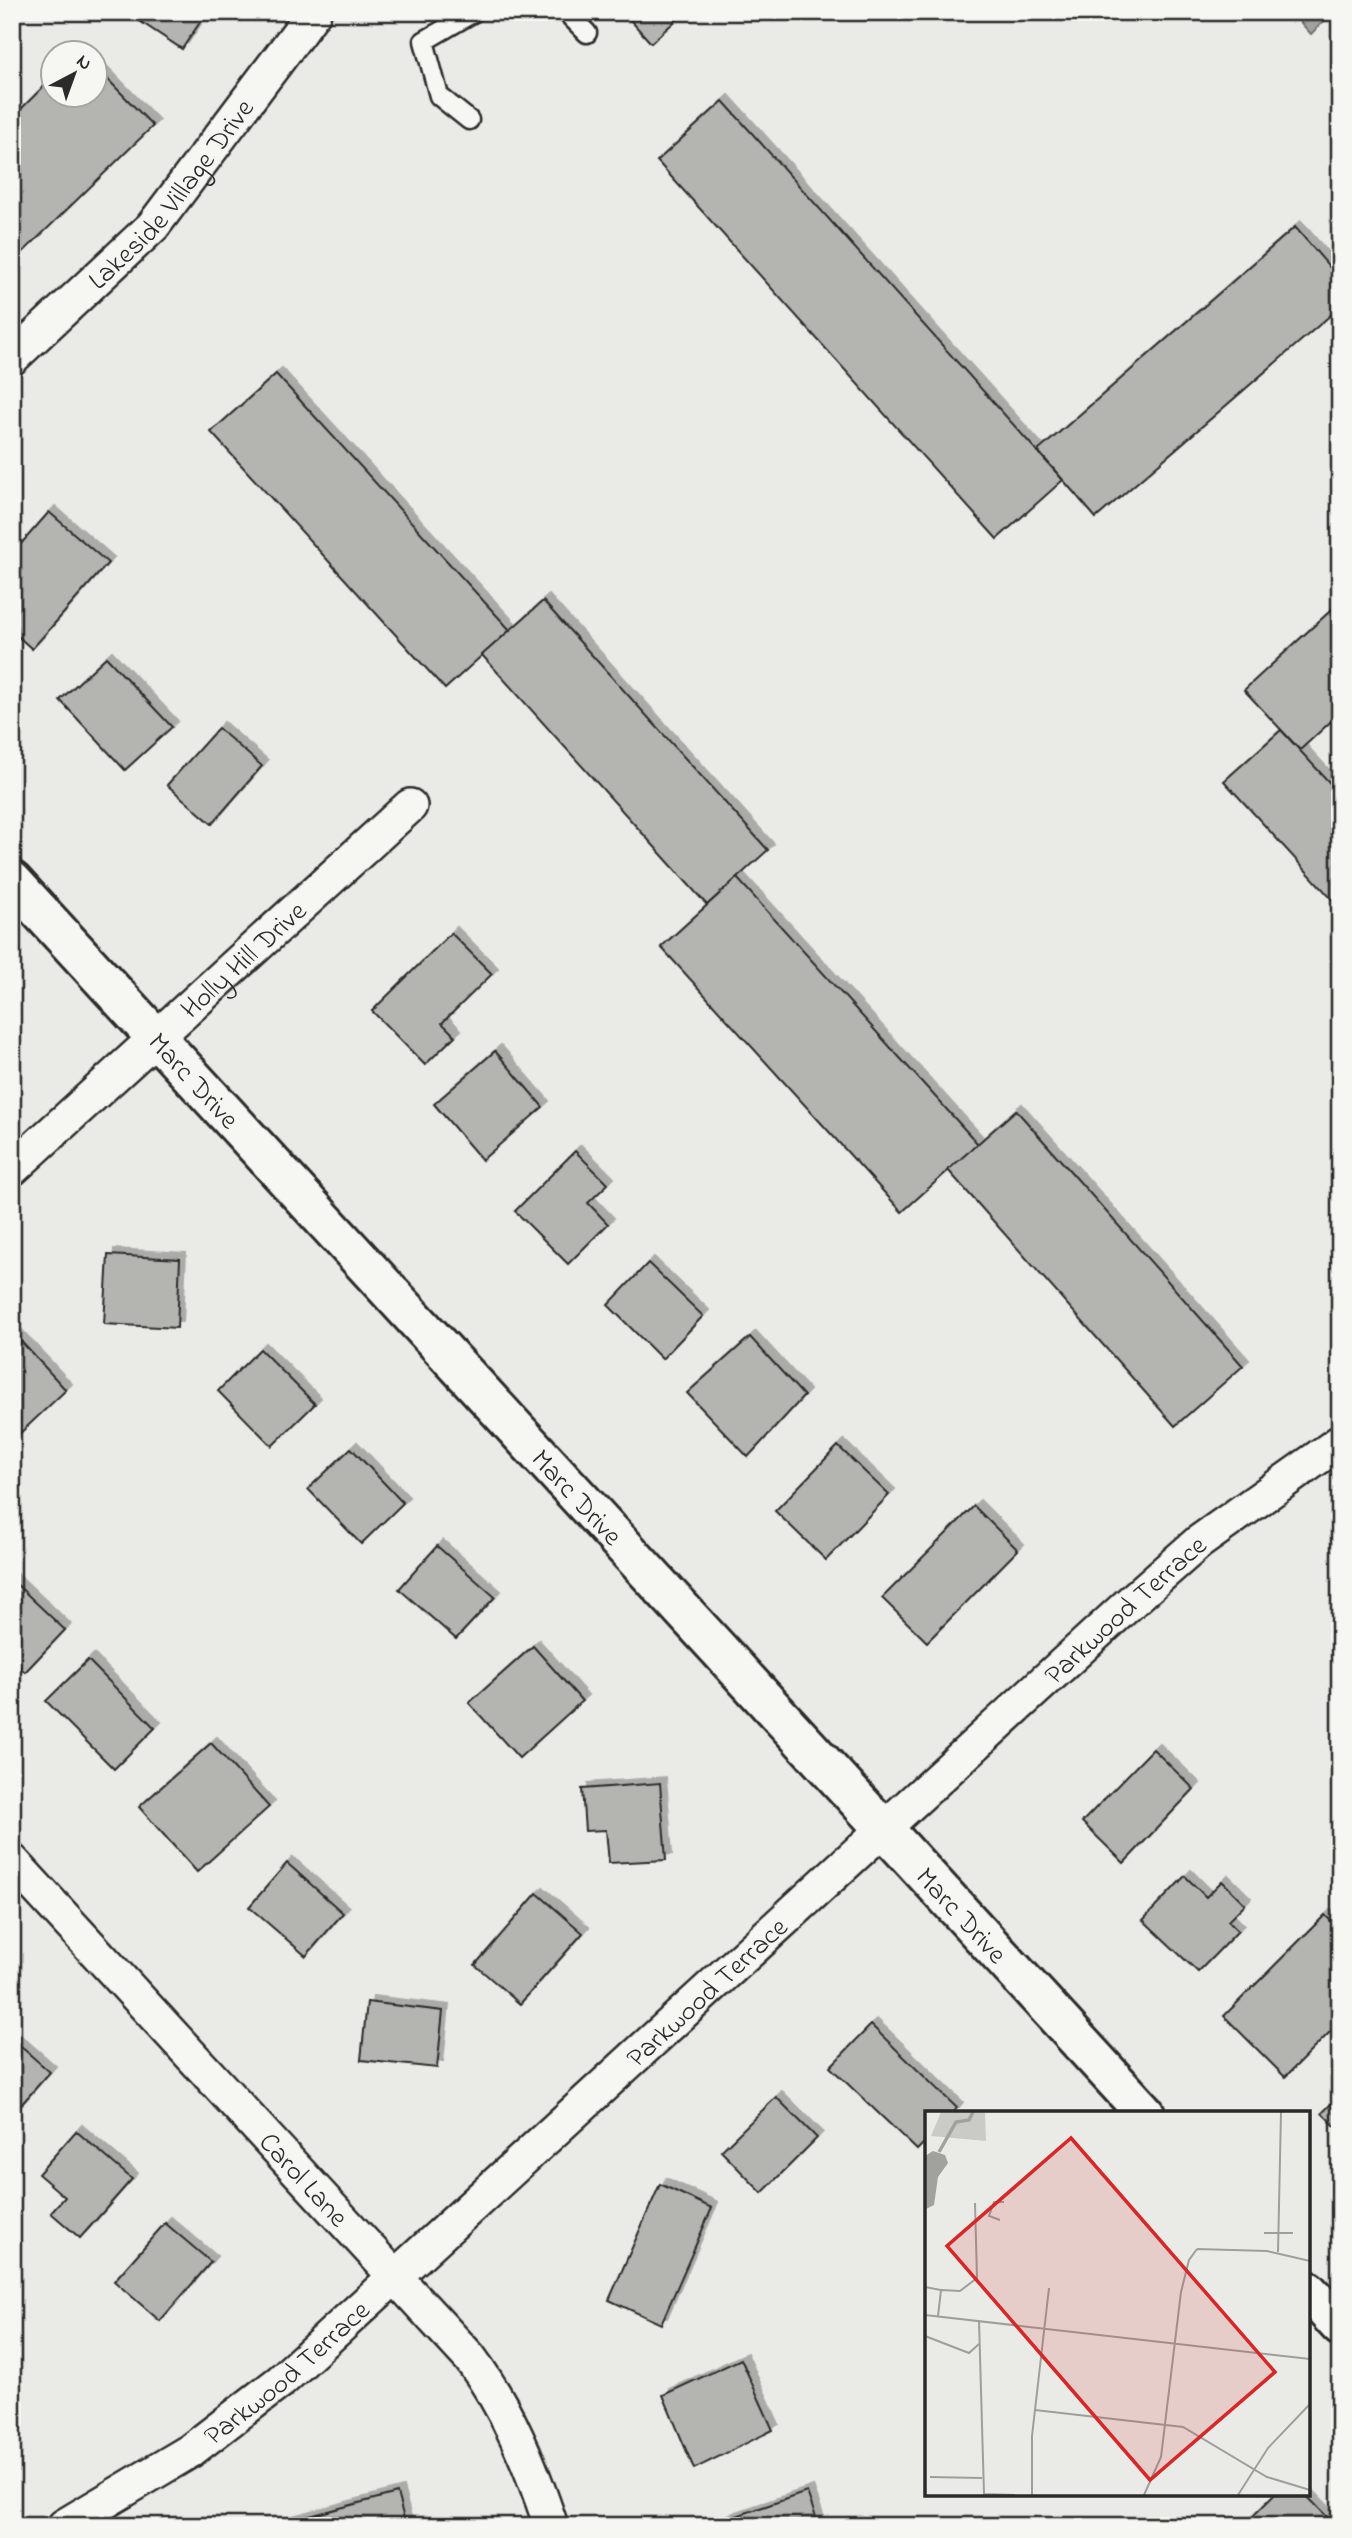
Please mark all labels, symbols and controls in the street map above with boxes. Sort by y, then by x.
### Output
north arrow [38,38,108,108]
text: N [70,49,97,78]
street label: Lakeside Village Drive [80,91,266,301]
street label: Holly Hill Drive [173,893,318,1030]
street label: Marc Drive [137,1025,248,1140]
street label: Marc Drive [520,1441,631,1557]
street label: Parkwood Terrace [1036,1527,1218,1696]
street label: Marc Drive [905,1859,1015,1975]
street label: Parkwood Terrace [618,1909,799,2079]
inset map [925,2111,1310,2496]
street label: Carol Lane [248,2124,357,2238]
street label: Parkwood Terrace [196,2292,381,2457]

